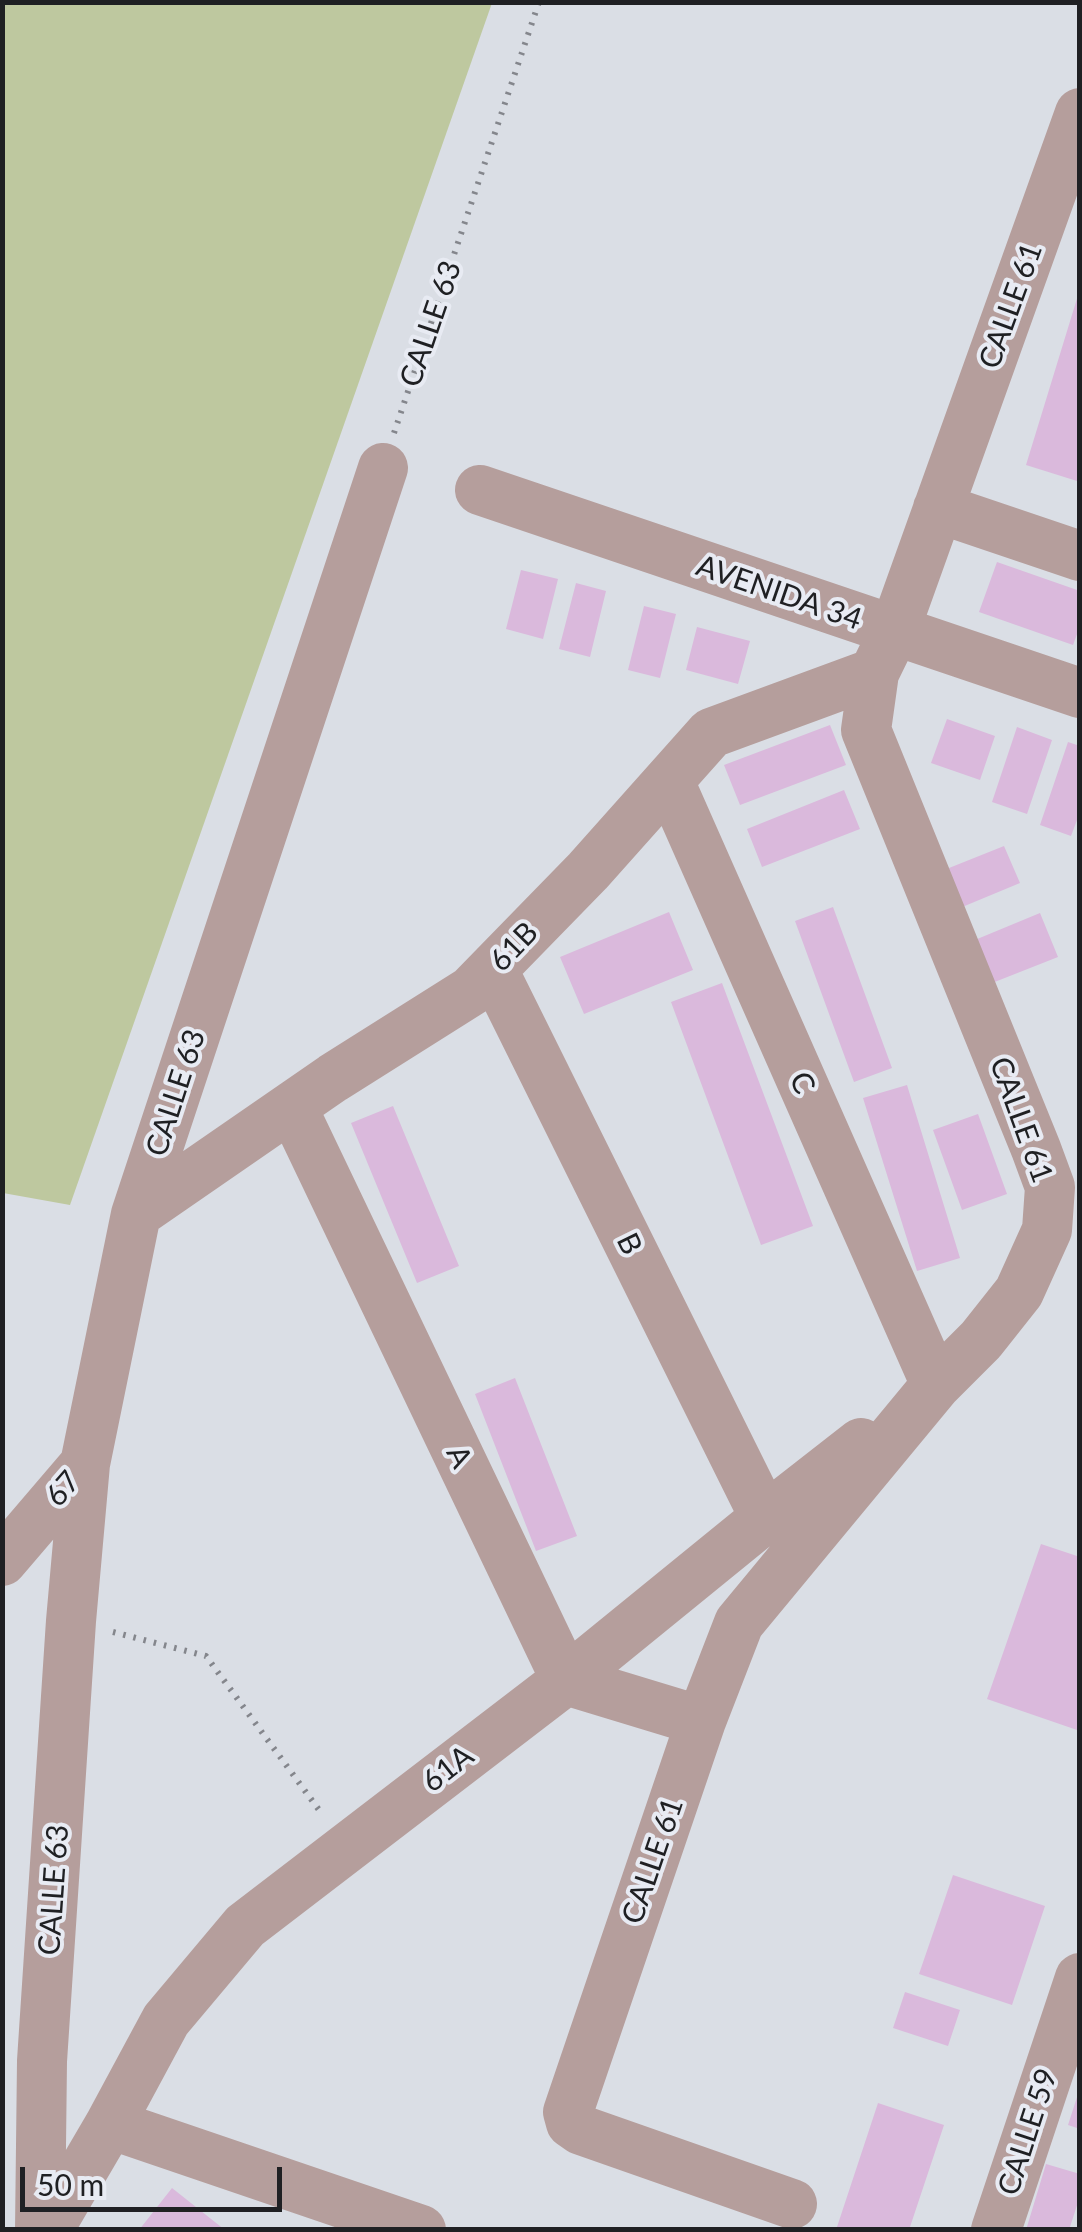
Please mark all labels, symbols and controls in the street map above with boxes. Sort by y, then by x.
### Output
street label: CALLE 61 [972,238,1050,374]
street label: CALLE 63 [393,256,469,392]
street label: AVENIDA 34 [692,548,866,638]
street label: 61B [482,915,546,979]
street label: CALLE 63 [139,1025,213,1161]
street label: CALLE 61 [982,1052,1060,1188]
street label: C [781,1067,823,1099]
street label: B [609,1227,649,1261]
street label: A [438,1440,480,1474]
street label: 67 [38,1464,88,1514]
street label: 61A [415,1738,481,1800]
street label: CALLE 61 [615,1793,691,1929]
street label: CALLE 63 [31,1823,77,1957]
street label: CALLE 59 [991,2064,1065,2200]
scale bar [25,2147,288,2209]
text: 50 m [37,2166,104,2202]

